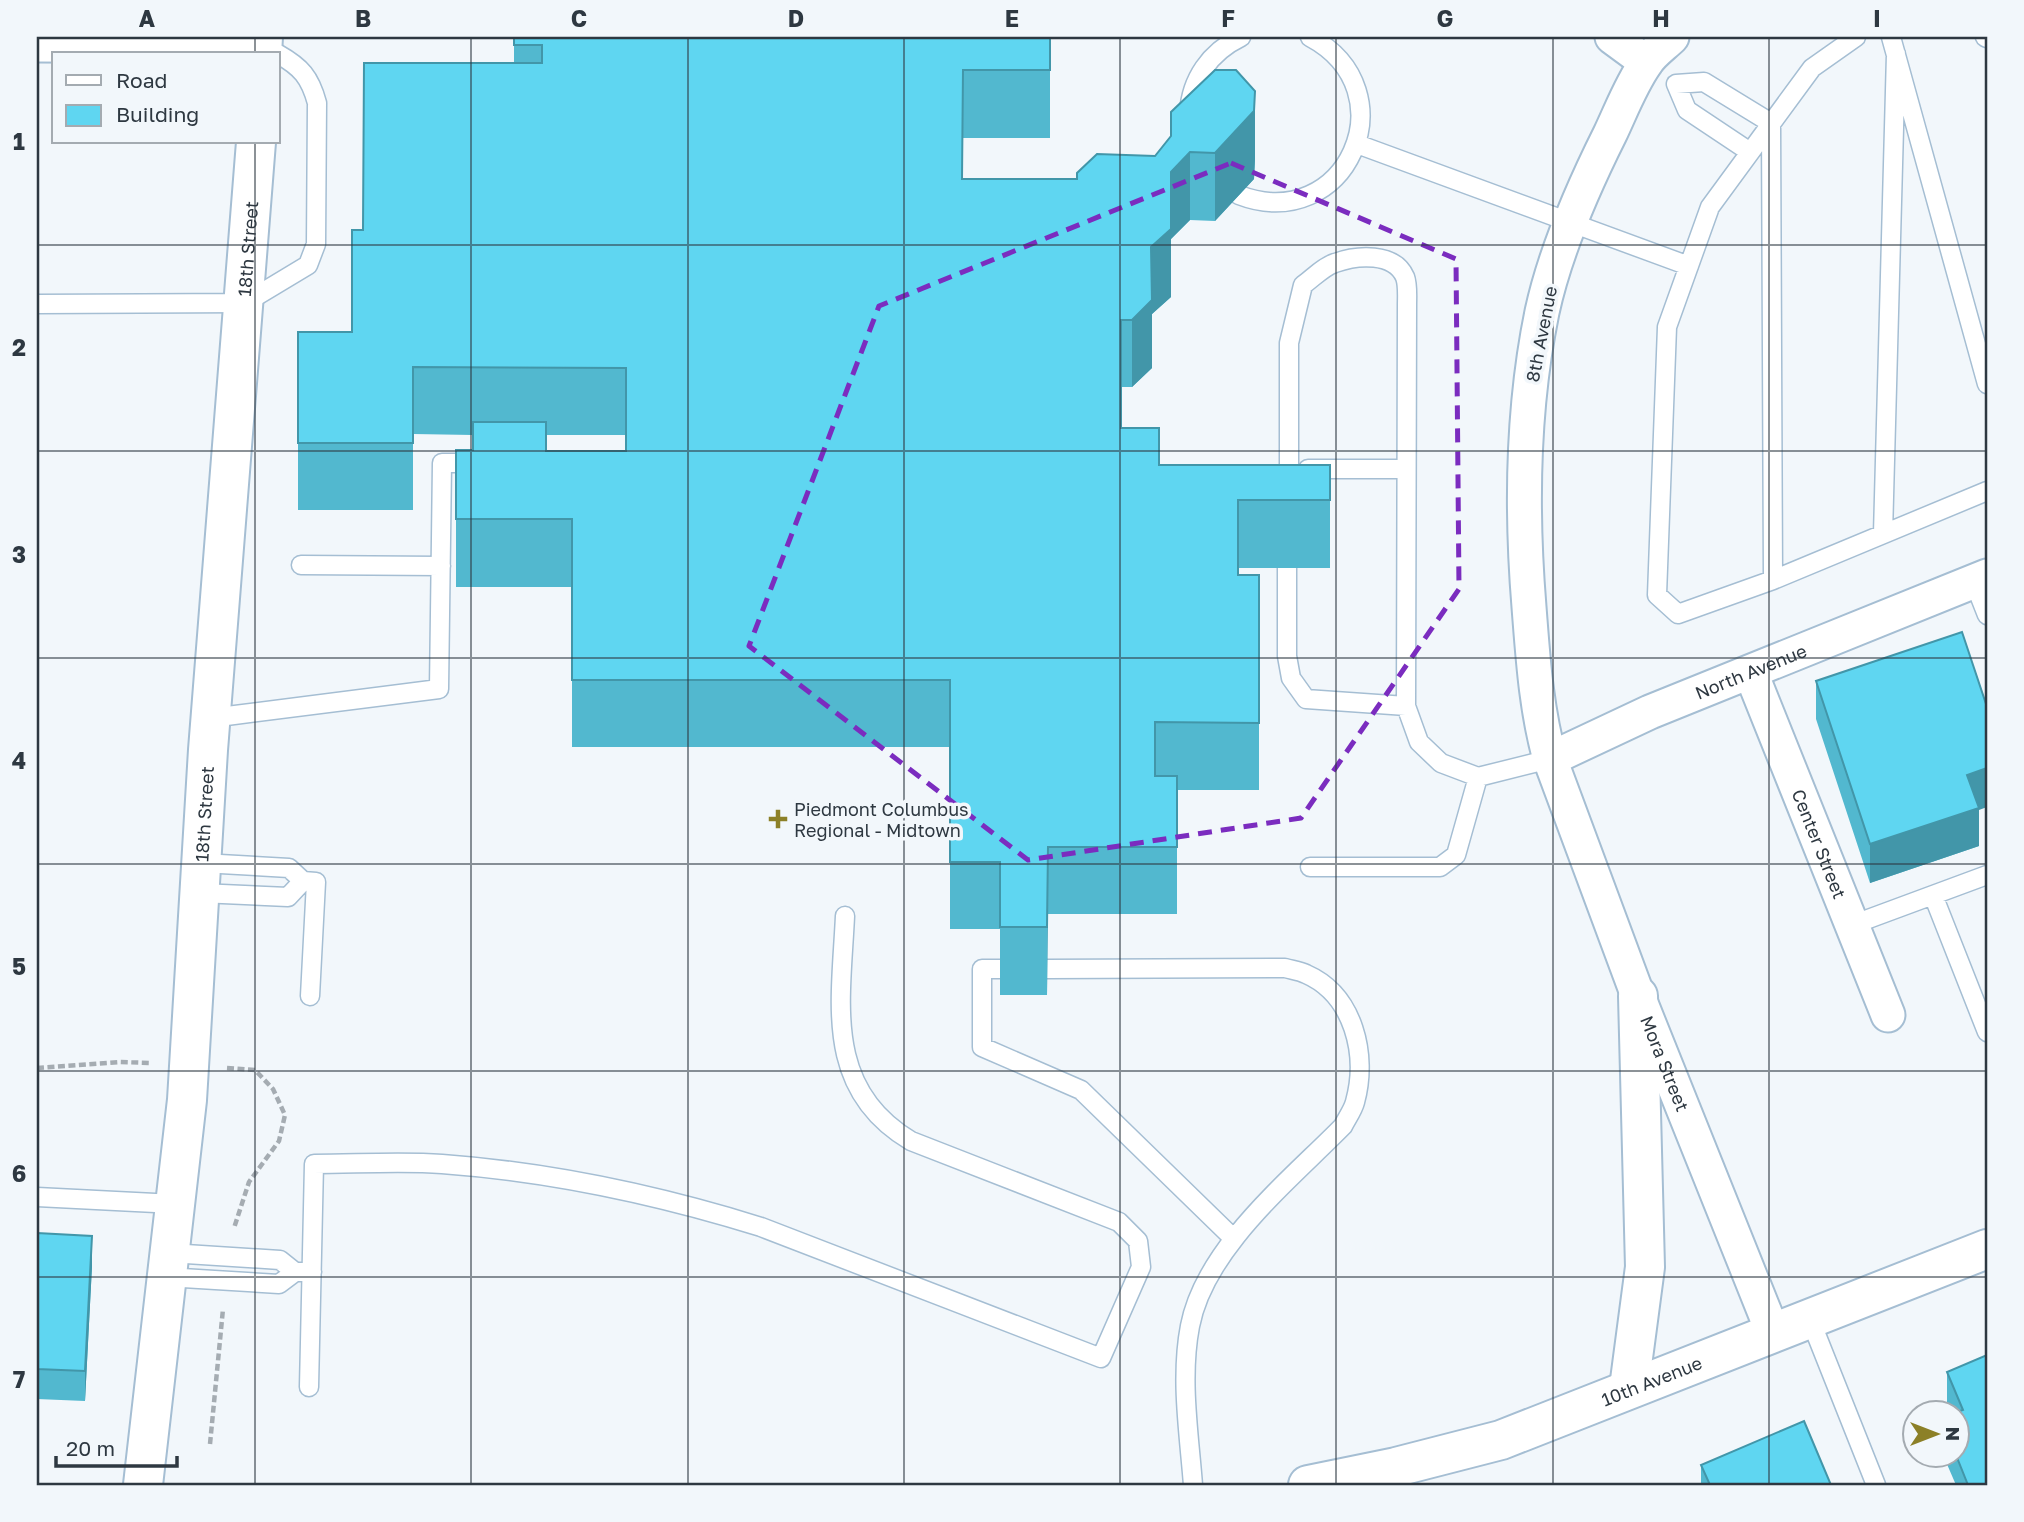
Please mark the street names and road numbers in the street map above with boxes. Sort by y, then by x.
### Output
street label: 18th Street [233,200,262,297]
street label: 8th Avenue [1521,284,1561,384]
street label: North Avenue [1692,639,1810,704]
street label: 18th Street [190,766,218,863]
street label: Center Street [1788,786,1851,902]
street label: Mora Street [1636,1012,1694,1114]
street label: 10th Avenue [1598,1351,1705,1411]

